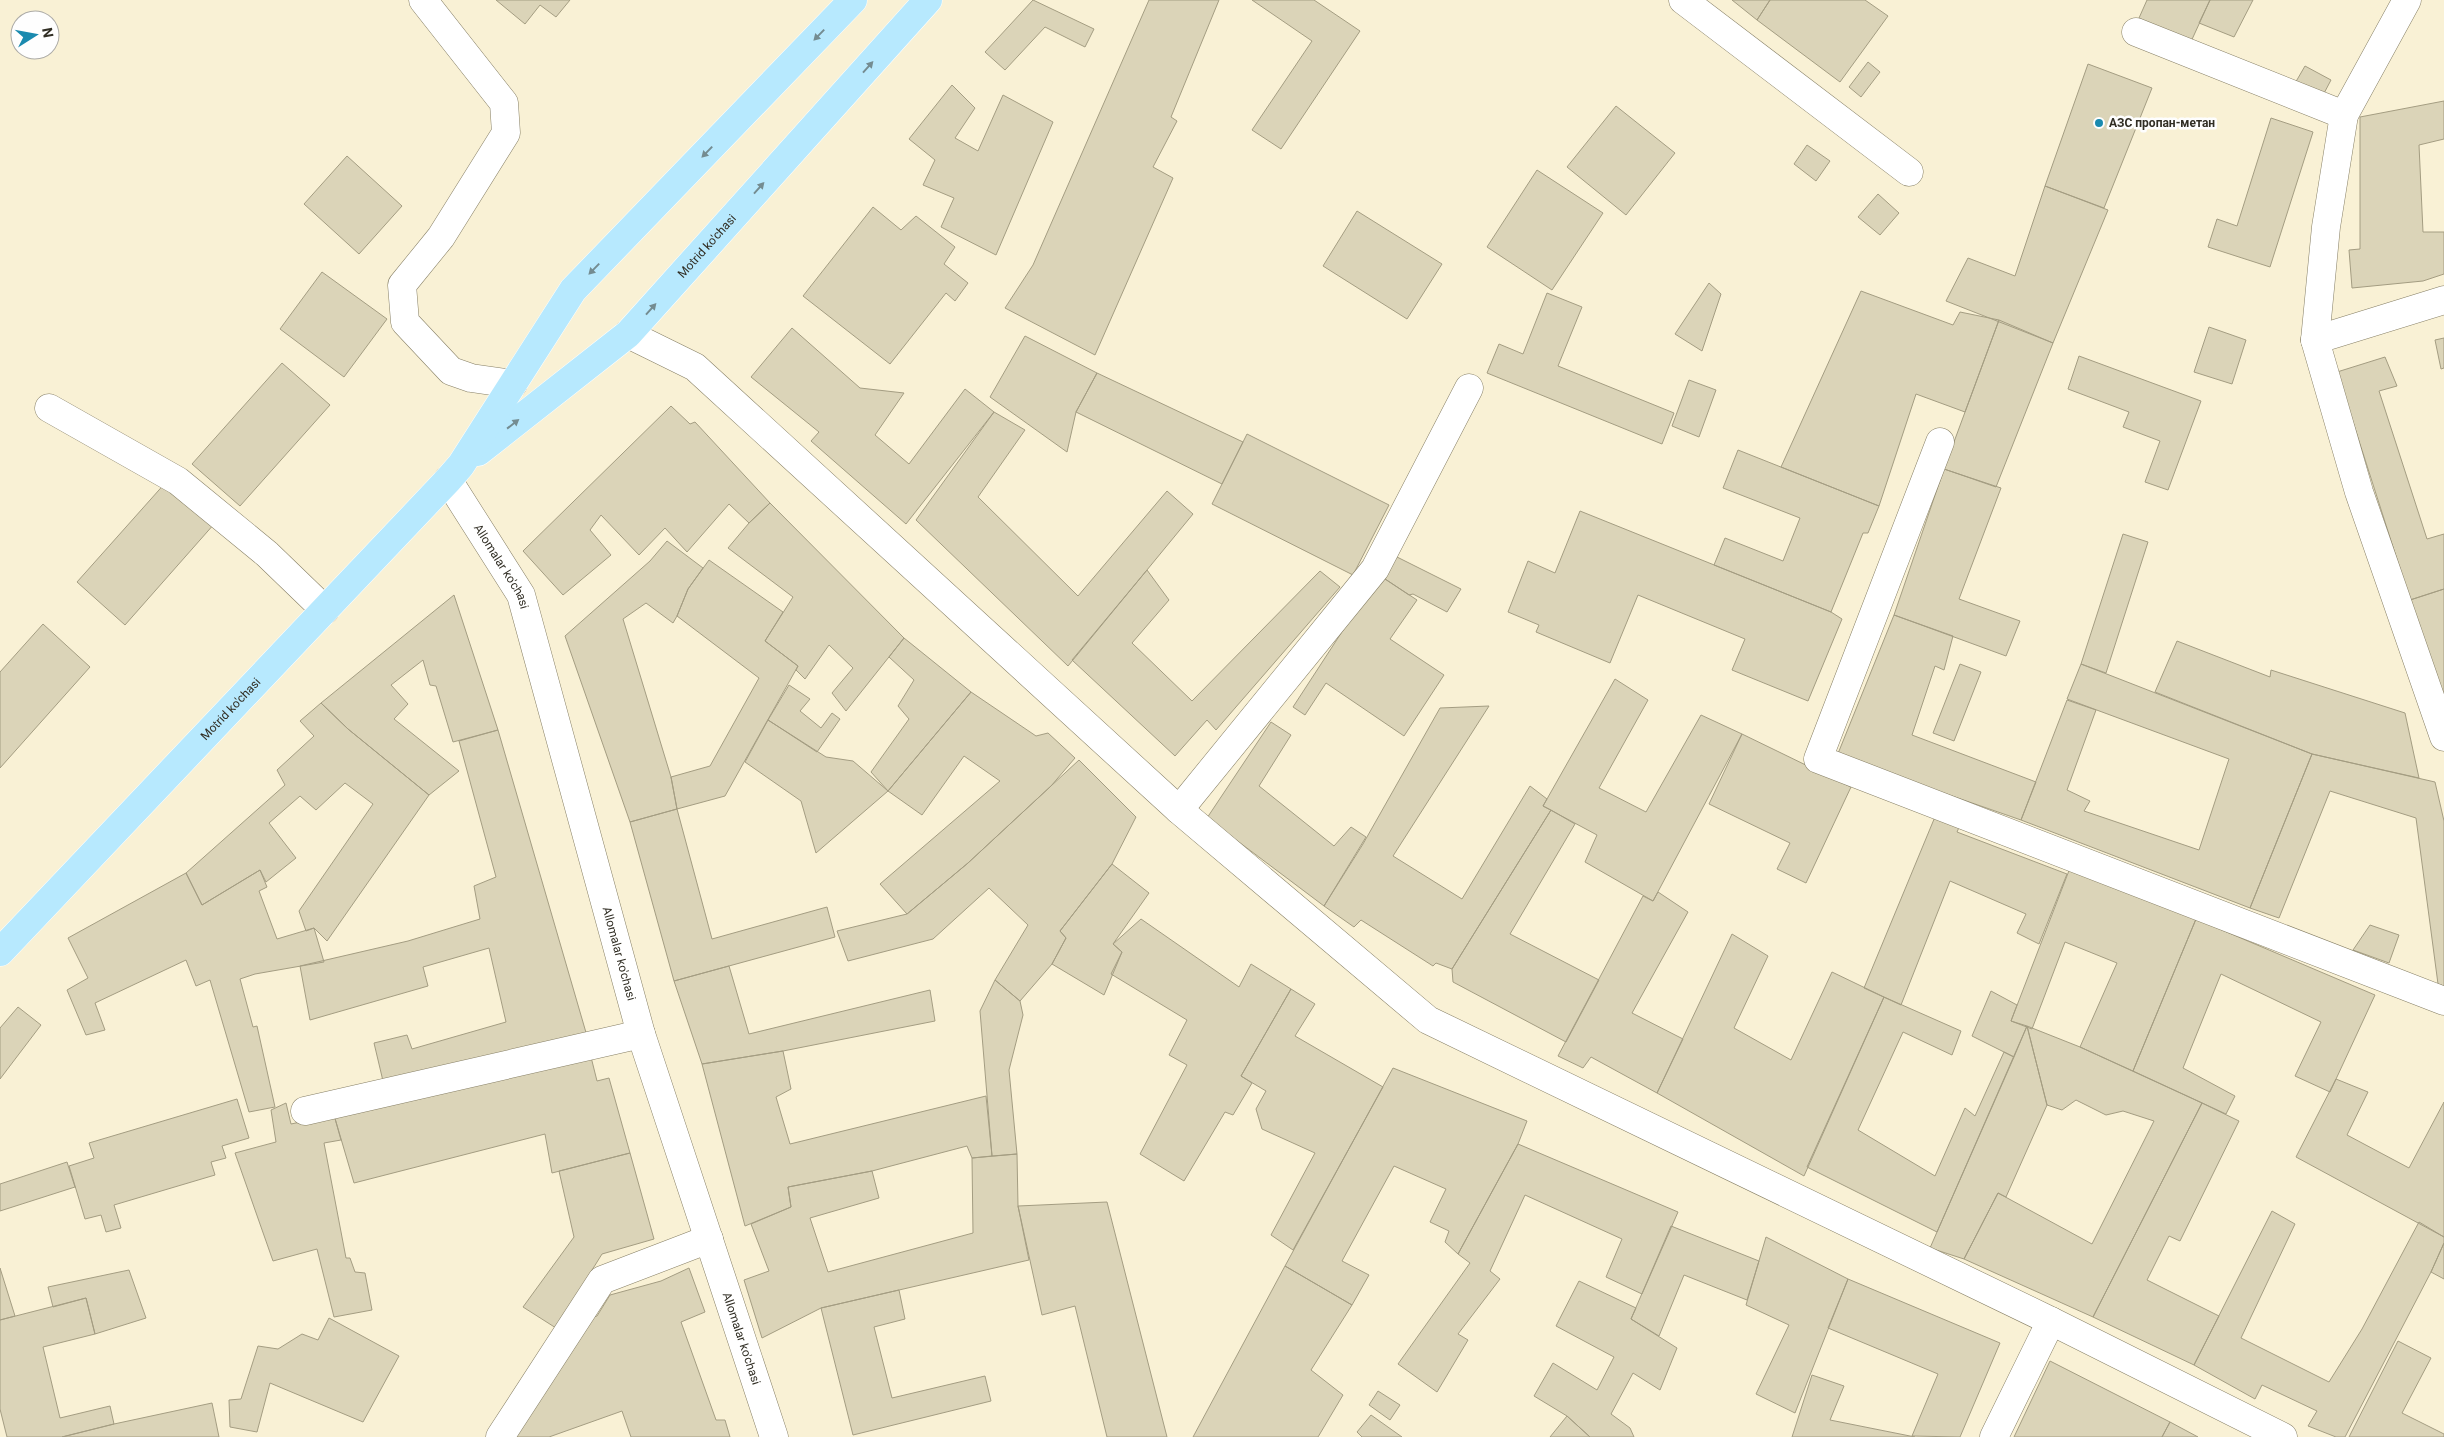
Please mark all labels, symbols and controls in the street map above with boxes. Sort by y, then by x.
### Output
north arrow [10,10,60,60]
text: N [39,26,57,39]
one-way arrow [814,29,826,41]
one-way arrow [862,61,874,73]
place label: АЗС пропан-метан [2109,116,2215,130]
marker: АЗС пропан-метан [2093,117,2105,129]
one-way arrow [701,146,713,158]
one-way arrow [754,181,765,194]
street label: Motrid ko'chasi [675,211,739,281]
one-way arrow [588,262,600,274]
one-way arrow [645,303,657,315]
one-way arrow [507,419,520,430]
street label: Allomalar ko'chasi [471,522,531,610]
street label: Motrid ko'chasi [198,675,263,743]
street label: Allomalar ko'chasi [600,905,639,1002]
street label: Allomalar ko'chasi [720,1290,763,1387]

